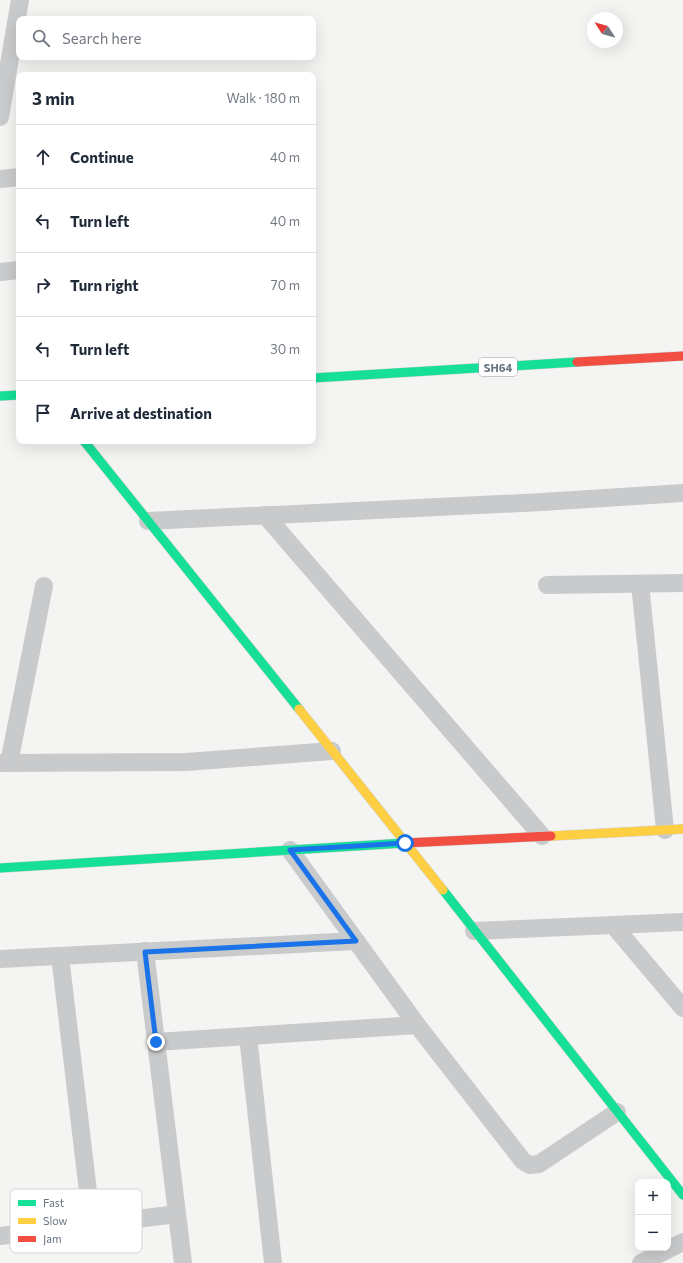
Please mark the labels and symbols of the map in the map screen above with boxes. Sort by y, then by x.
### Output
north arrow [587,12,623,48]
road number: SH64 [479,358,517,376]
route start [396,834,414,852]
route end [147,1033,165,1051]
legend [10,1189,142,1253]
text: Fast [43,1196,65,1209]
text: Slow [43,1214,68,1227]
text: Jam [43,1232,62,1246]

